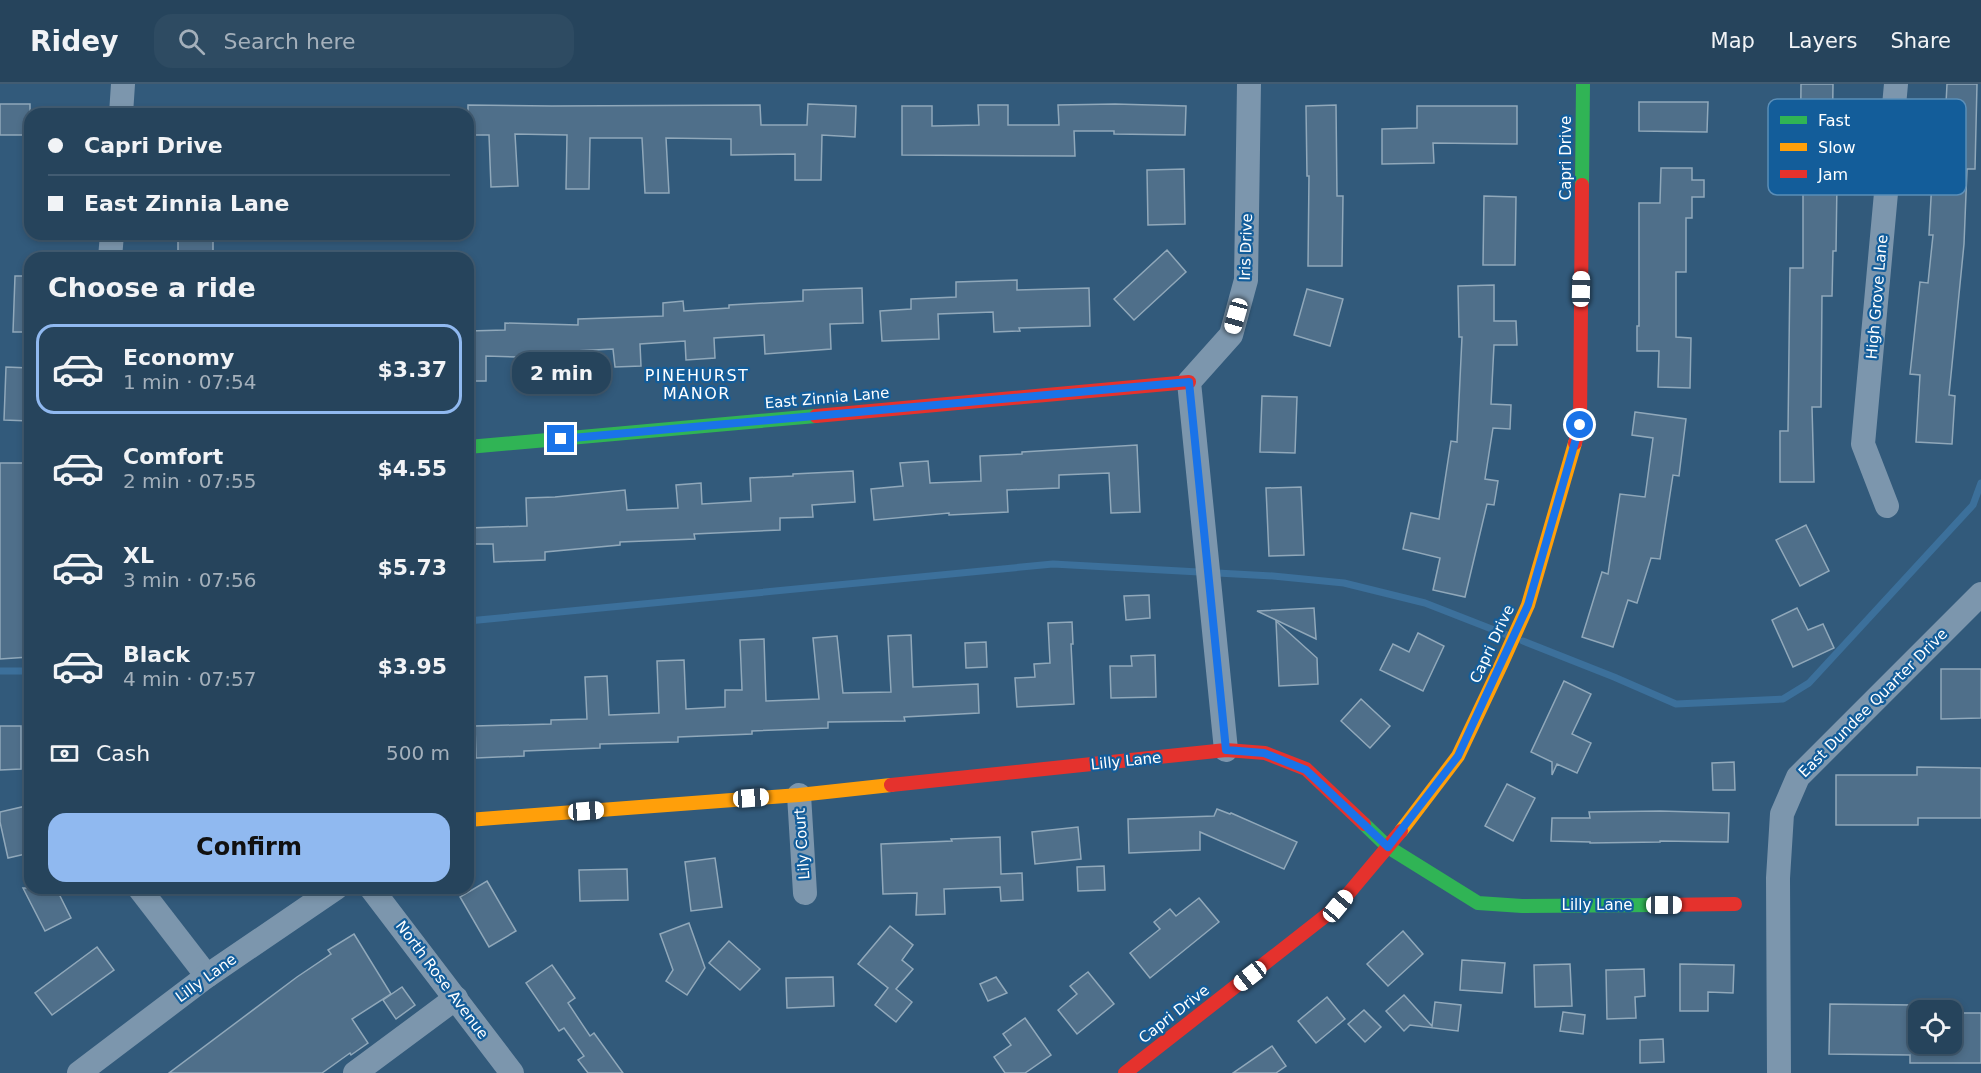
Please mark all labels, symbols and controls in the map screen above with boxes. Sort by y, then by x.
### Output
search box [154,14,574,68]
text: Ridey [30,25,118,58]
icon: search [175,25,208,58]
text: Search here [223,29,356,54]
text: Map [1711,29,1755,53]
text: Layers [1788,29,1857,53]
text: Share [1890,29,1951,53]
legend [1768,99,1966,195]
text: Fast [1818,111,1850,130]
street label: Capri Drive [1557,116,1575,200]
text: Capri Drive [84,133,223,158]
text: Slow [1818,138,1855,157]
text: Jam [1817,165,1848,184]
text: East Zinnia Lane [84,191,289,216]
street label: Iris Drive [1236,213,1256,281]
street label: High Grove Lane [1863,234,1891,360]
car [1572,271,1590,307]
text: Choose a ride [48,272,256,303]
car [1222,296,1250,336]
icon: car [51,342,105,396]
text: Economy [123,345,234,370]
callout: 2 min [512,352,610,394]
text: $3.37 [377,357,447,382]
text: 2 min [530,361,593,385]
district label: PINEHURST MANOR [645,366,749,403]
text: 1 min · 07:54 [123,370,257,394]
street label: East Zinnia Lane [764,384,890,412]
route start [1566,411,1593,438]
route end [547,425,574,452]
icon: car [51,441,105,495]
text: Comfort [123,444,223,469]
text: $4.55 [377,456,447,481]
text: 2 min · 07:55 [123,469,257,493]
icon: car [51,540,105,594]
text: XL [123,543,154,568]
text: $5.73 [377,555,447,580]
text: 3 min · 07:56 [123,568,257,592]
street label: Capri Drive [1466,602,1518,686]
street label: East Dundee Quarter Drive [1795,625,1951,781]
icon: car [51,639,105,693]
text: Black [123,642,190,667]
text: $3.95 [377,654,447,679]
text: 4 min · 07:57 [123,667,257,691]
icon: cash [48,737,81,770]
text: Cash [96,741,150,766]
text: 500 m [386,741,450,765]
street label: Lilly Lane [1090,748,1162,774]
car [732,788,770,808]
car [567,801,605,821]
street label: Lily Court [791,808,813,880]
button: Confirm [48,813,450,882]
car [1320,886,1356,926]
street label: Lilly Lane [1562,896,1632,914]
car [1646,896,1682,914]
street label: North Rose Avenue [392,917,492,1043]
street label: Lilly Lane [172,950,240,1006]
car [1230,958,1270,994]
street label: Capri Drive [1135,981,1213,1047]
map controls [1908,1000,1962,1054]
button: locate [1908,1000,1962,1054]

